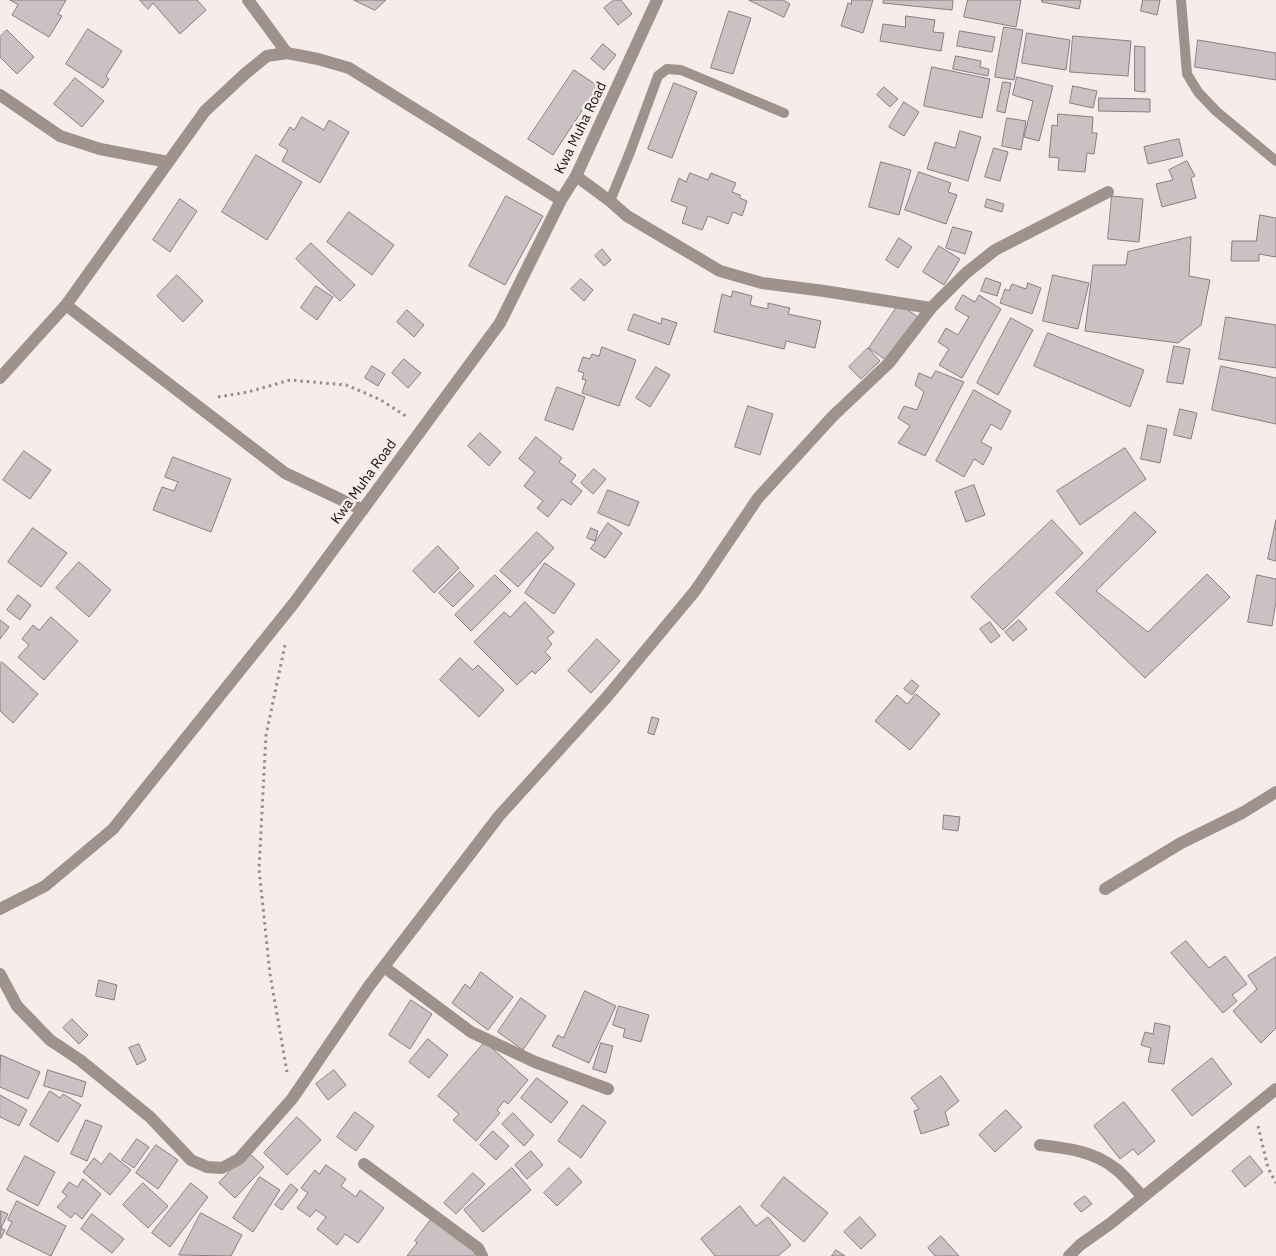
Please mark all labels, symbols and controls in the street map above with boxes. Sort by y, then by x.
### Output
street label: Kwa Muha Road [551,79,611,177]
street label: Kwa Muha Road [328,436,400,528]

